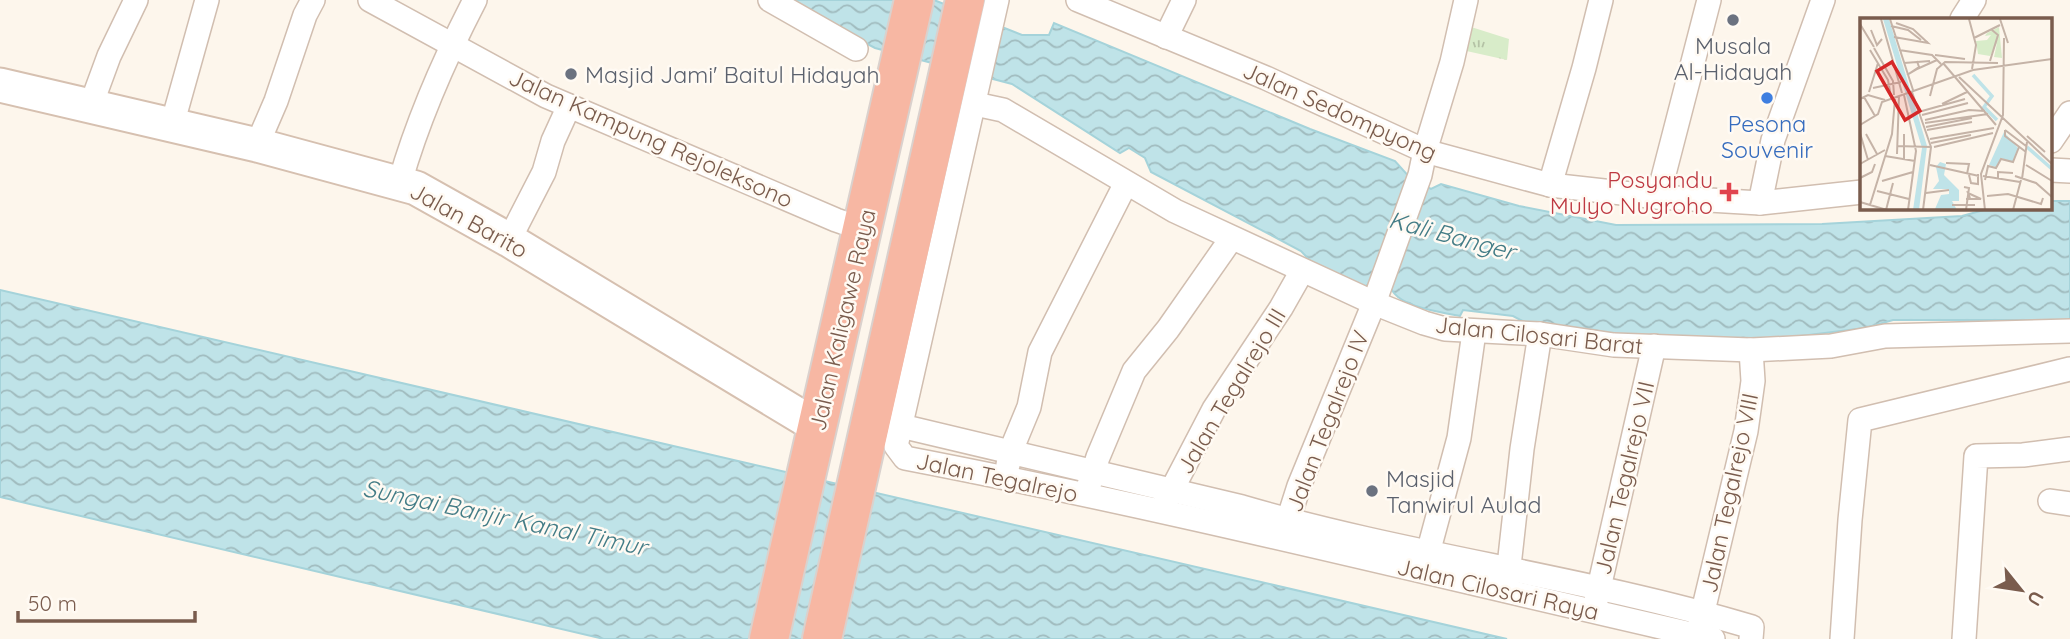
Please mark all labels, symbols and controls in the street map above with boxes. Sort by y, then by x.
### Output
marker: Musala Al-Hidayah [1725,12,1741,28]
inset map [1860,18,2052,210]
place label: Musala Al-Hidayah [1674,31,1792,86]
street label: Jalan Sedompyong [1239,55,1441,167]
place label: Masjid Jami' Baitul Hidayah [585,60,880,89]
street label: Jalan Kampung Rejoleksono [505,62,797,214]
marker: Masjid Jami' Baitul Hidayah [563,66,579,82]
marker: Pesona Souvenir [1759,90,1775,106]
place label: Pesona Souvenir [1721,109,1813,164]
place label: Posyandu Mulyo Nugroho [1550,165,1713,220]
street label: Jalan Barito [405,176,533,264]
marker: Posyandu Mulyo Nugroho [1719,182,1739,202]
water label: Kali Banger [1386,204,1521,267]
street label: Jalan Kaligawe Raya [802,206,882,434]
street label: Jalan Tegalrejo III [1170,303,1292,479]
street label: Jalan Cilosari Barat [1434,310,1645,360]
street label: Jalan Tegalrejo IV [1279,326,1375,516]
street label: Jalan Tegalrejo VII [1588,378,1660,578]
street label: Jalan Tegalrejo VIII [1694,390,1764,596]
street label: Jalan Tegalrejo [913,446,1081,508]
place label: Masjid Tanwirul Aulad [1386,464,1541,519]
water label: Sungai Banjir Kanal Timur [360,472,652,562]
marker: Masjid Tanwirul Aulad [1364,483,1380,499]
street label: Jalan Cilosari Raya [1394,552,1602,626]
north arrow [1986,555,2056,625]
scale bar [18,580,194,624]
text: U [2022,587,2049,610]
text: 50 m [28,590,77,616]

